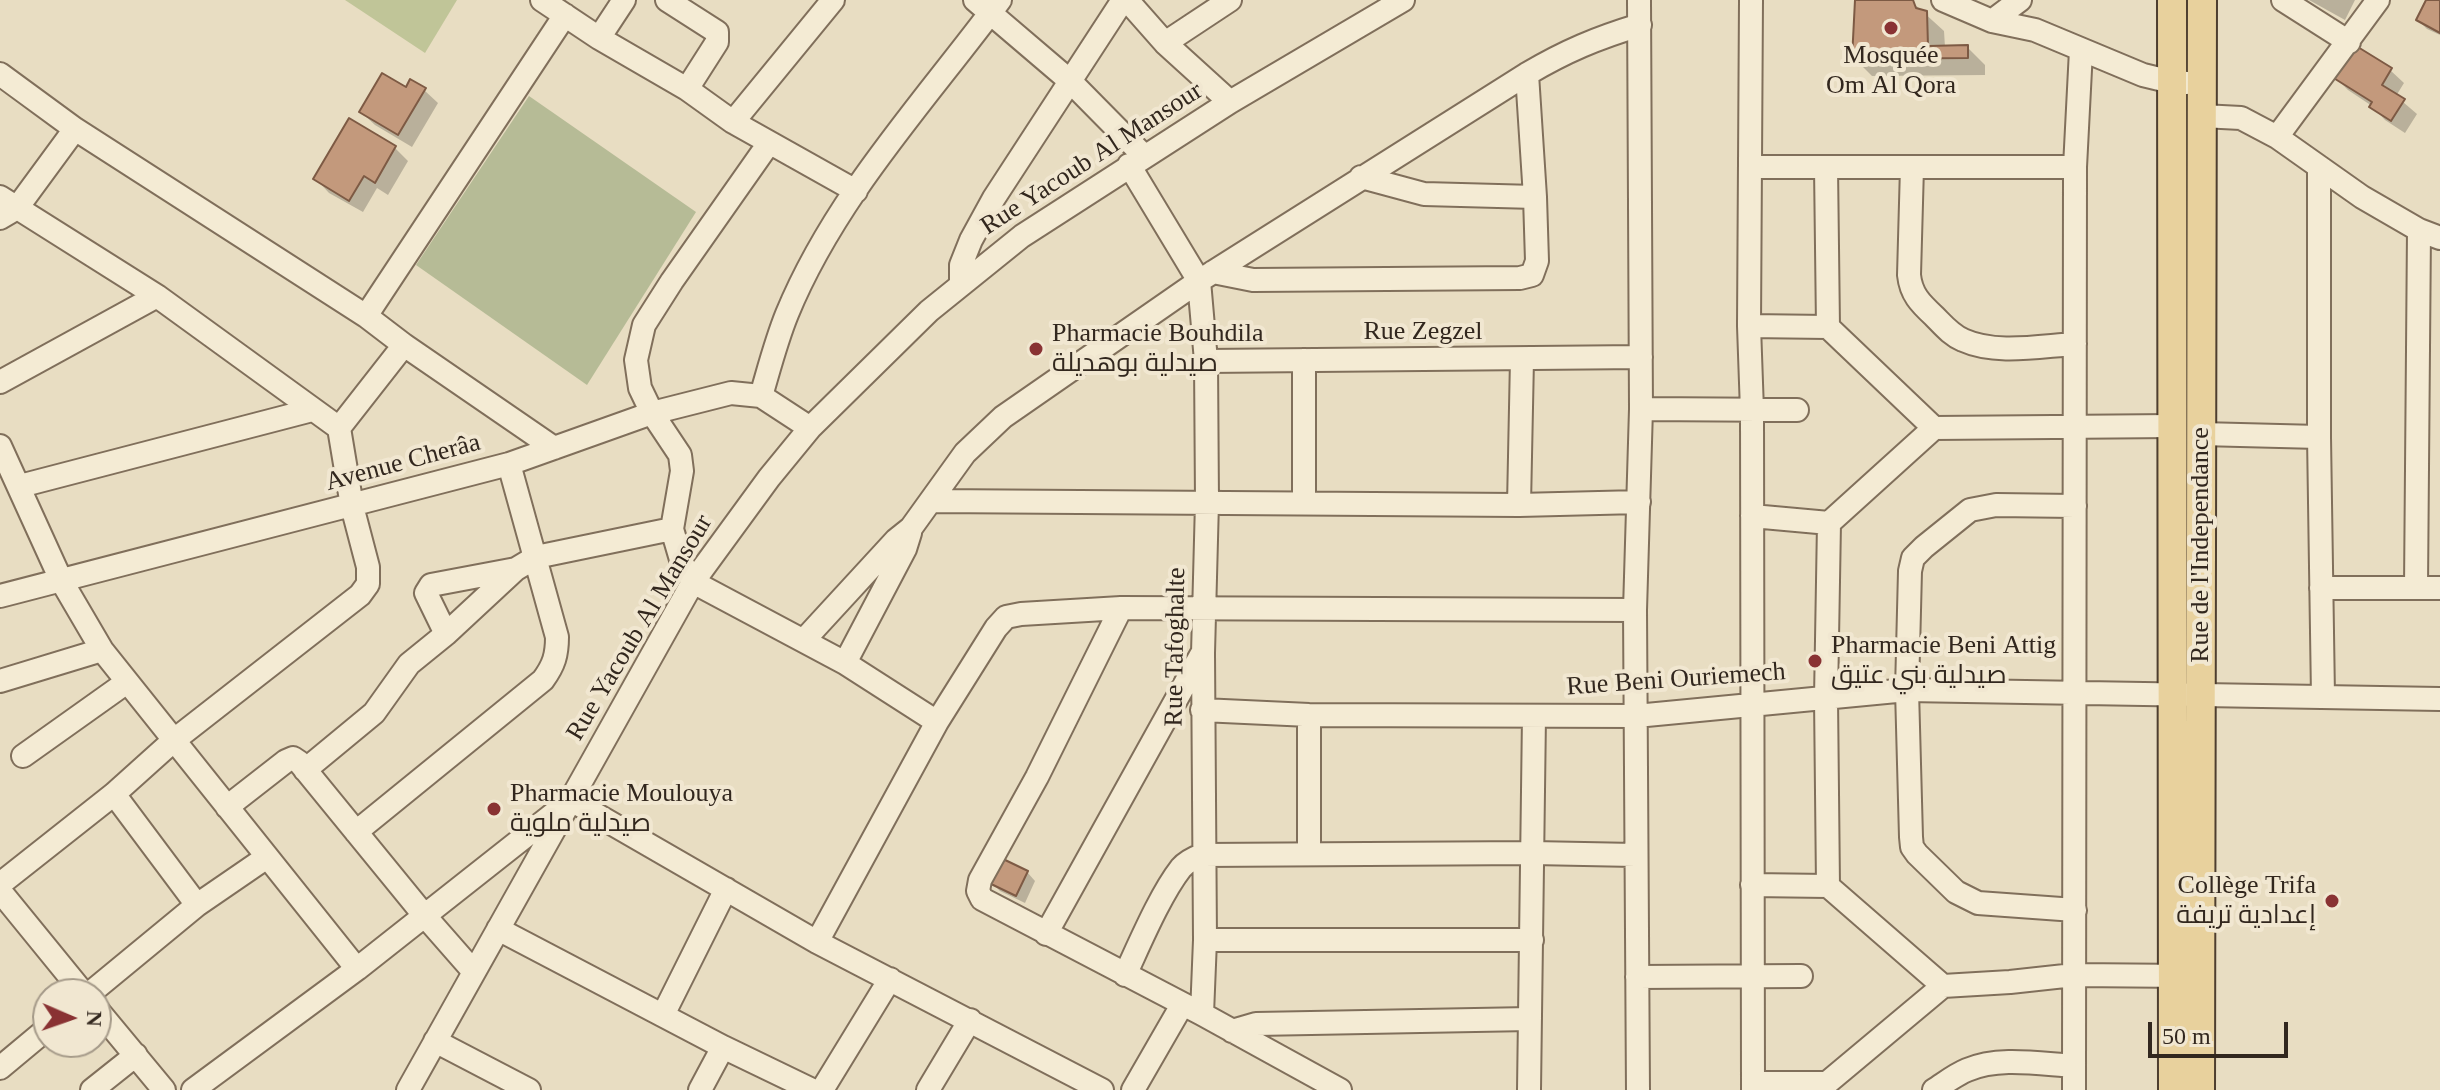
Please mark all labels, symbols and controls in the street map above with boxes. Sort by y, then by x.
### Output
marker: Mosquée Om Al Qora [1882,19,1900,37]
place label: Mosquée Om Al Qora [1826,40,1956,102]
street label: Rue Yacoub Al Mansour [975,76,1209,242]
street label: Rue Zegzel [1363,316,1483,348]
place label: Pharmacie Bouhdila صيدلية بوهديلة [1052,318,1264,380]
marker: Pharmacie Bouhdila صيدلية بوهديلة [1027,340,1045,358]
street label: Avenue Cherâa [322,427,484,499]
street label: Rue de l'Independance [2185,427,2217,663]
street label: Rue Yacoub Al Mansour [560,509,720,747]
street label: Rue Tafoghalte [1159,567,1193,727]
place label: Pharmacie Beni Attig صيدلية بني عتيق [1831,630,2056,692]
marker: Pharmacie Beni Attig صيدلية بني عتيق [1806,652,1824,670]
street label: Rue Beni Ouriemech [1565,657,1787,703]
place label: Pharmacie Moulouya صيدلية ملوية [510,778,733,840]
marker: Pharmacie Moulouya صيدلية ملوية [485,800,503,818]
place label: Collège Trifa إعدادية تريفة [2176,870,2316,932]
marker: Collège Trifa إعدادية تريفة [2323,892,2341,910]
north arrow [32,978,112,1058]
scale bar [2152,1006,2292,1056]
text: N [82,1010,107,1027]
text: 50 m [2162,1023,2211,1049]

